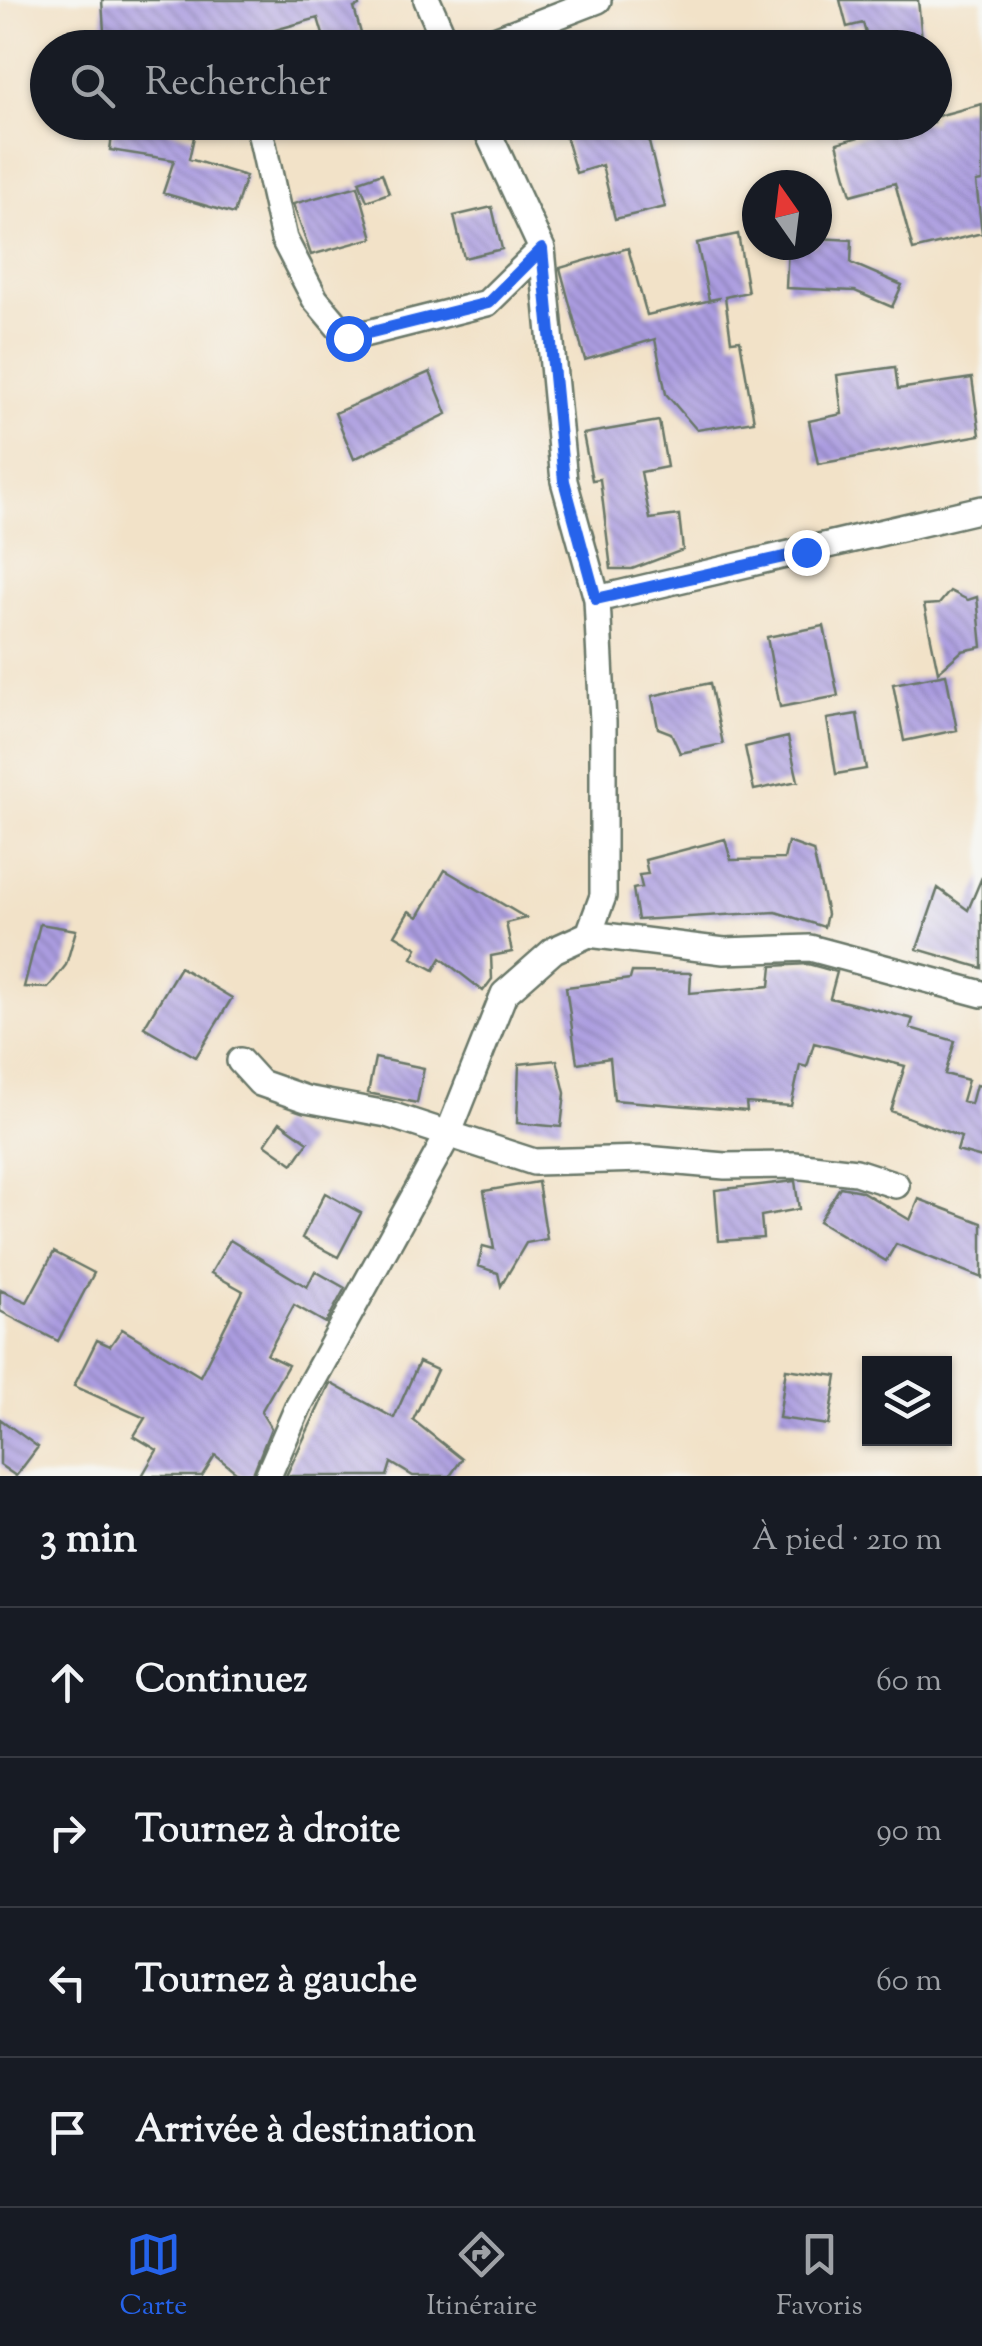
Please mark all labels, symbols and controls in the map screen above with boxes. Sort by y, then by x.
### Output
search box [30,30,952,140]
icon: search [65,58,120,113]
text: Rechercher [145,58,331,112]
north arrow [742,170,832,260]
route start [326,316,372,362]
route end [784,530,830,576]
map controls [862,1356,952,1446]
button: layers [862,1356,952,1446]
text: 3 min [40,1511,137,1571]
text: À pied · 210 m [752,1518,942,1564]
icon: ahead [40,1655,95,1710]
text: Continuez [135,1655,307,1709]
text: 60 m [876,1659,942,1705]
icon: right [40,1805,95,1860]
text: Tournez à droite [135,1805,401,1859]
text: 90 m [876,1809,942,1855]
icon: left [40,1955,95,2010]
text: Tournez à gauche [135,1955,417,2009]
text: 60 m [876,1959,942,2005]
icon: arrive [40,2105,95,2160]
text: Arrivée à destination [135,2105,476,2159]
tab: Carte [120,2227,187,2327]
tab: Itinéraire [426,2227,537,2327]
tab: Favoris [776,2227,862,2327]

